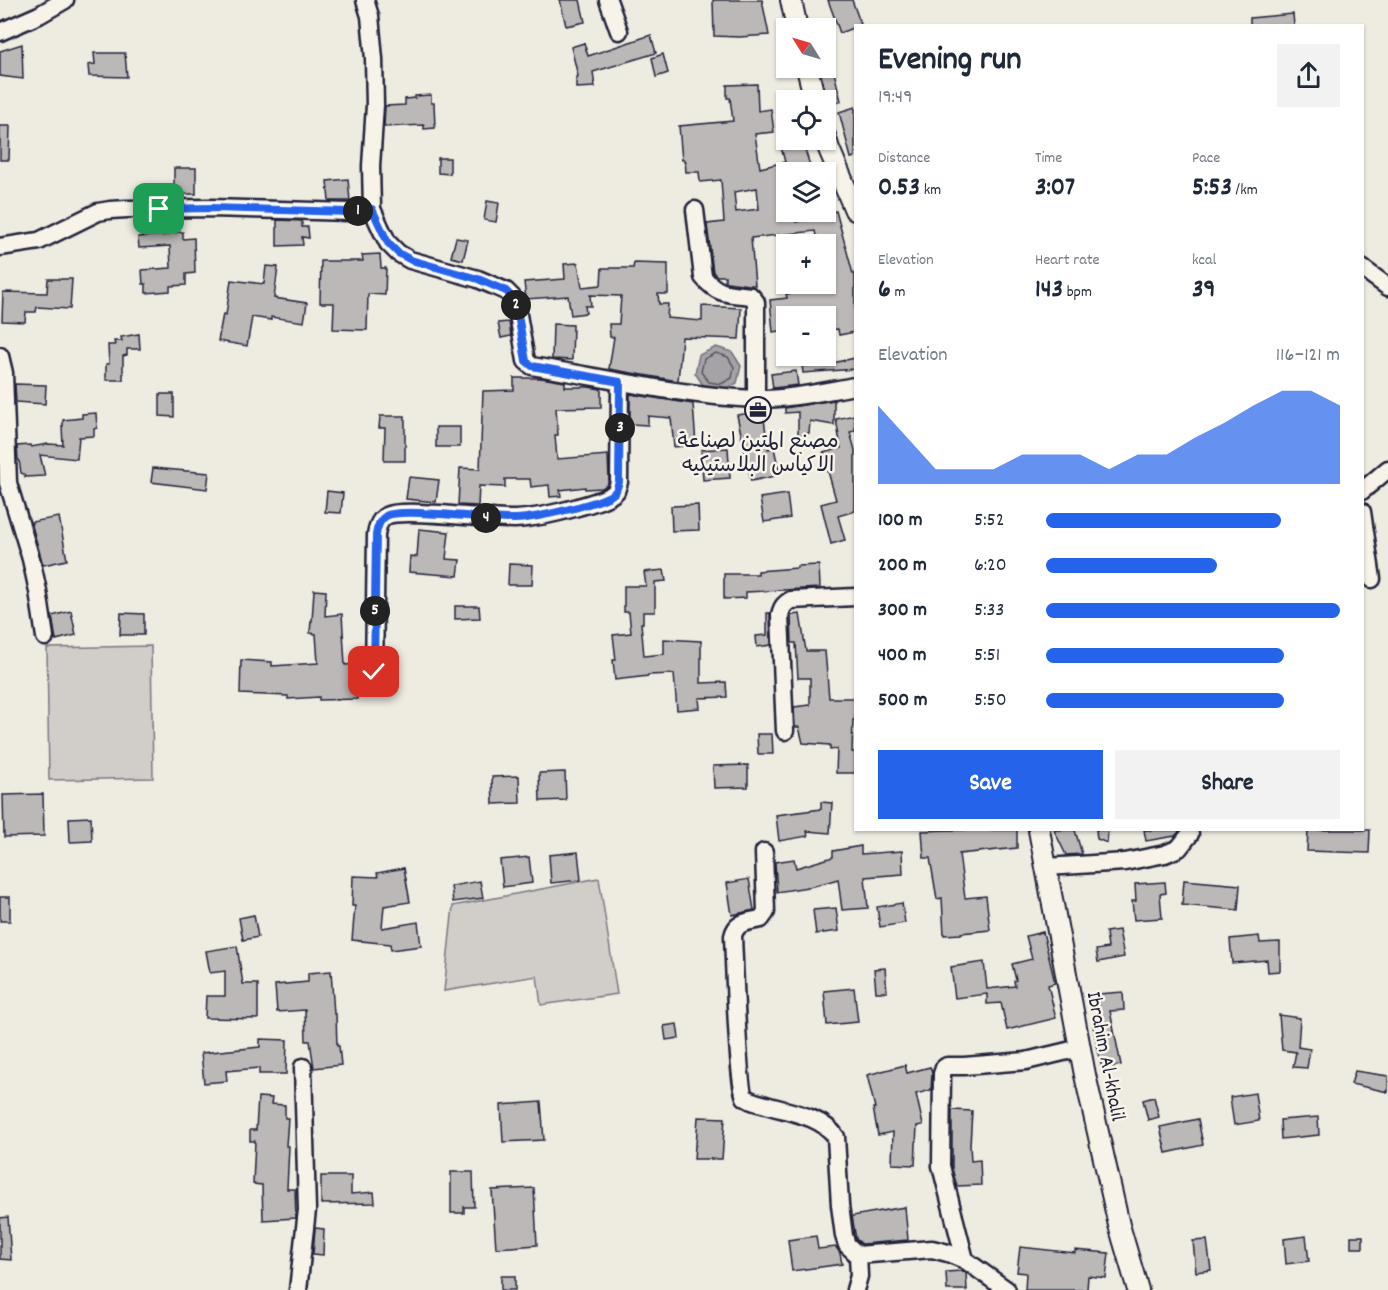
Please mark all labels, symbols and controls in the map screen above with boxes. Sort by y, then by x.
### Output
north arrow [776,18,836,78]
map controls [776,18,836,366]
text: Evening run [878,38,1022,85]
button: share [1277,44,1340,107]
text: 19:49 [878,84,912,112]
button: locate [776,90,836,150]
text: Distance [878,147,930,170]
text: Time [1035,147,1062,170]
text: Pace [1192,147,1220,170]
button: layers [776,162,836,222]
text: 0.53 [878,170,920,207]
text: 3:07 [1035,170,1075,207]
text: 5:53 [1192,170,1232,207]
text: km [920,179,941,202]
text: /km [1232,179,1258,202]
pin [133,183,184,234]
icon: arrive [142,192,175,225]
pin: 1 [343,196,373,226]
text: 1 [356,199,360,222]
button: + [776,234,836,294]
text: Elevation [878,249,934,272]
text: Heart rate [1035,249,1100,272]
text: kcal [1192,249,1216,272]
text: 6 [878,272,891,309]
text: 143 [1035,272,1063,309]
text: 39 [1192,272,1215,309]
text: m [891,281,905,304]
text: bpm [1063,281,1092,304]
pin: 2 [501,290,531,320]
text: 2 [513,293,520,316]
button: − [776,306,836,366]
text: Elevation [878,342,948,370]
text: 116–121 m [1276,342,1340,370]
office icon: مصنع المتين لصناعة الاكياس البلاستيكيه [743,395,773,425]
pin: 3 [605,413,635,443]
text: 3 [616,416,624,439]
place label: مصنع المتين لصناعة الاكياس البلاستيكيه [677,428,839,482]
pin: 4 [471,503,501,533]
text: 4 [483,506,489,529]
text: 100 m [878,507,923,535]
text: 5:52 [974,507,1005,535]
text: 200 m [878,552,927,580]
text: 6:20 [974,552,1007,580]
pin: 5 [360,596,390,626]
text: 300 m [878,597,927,625]
text: 5:33 [974,597,1004,625]
text: 5 [371,599,379,622]
text: 400 m [878,642,926,670]
text: 5:51 [974,642,1000,670]
pin [348,646,399,697]
icon: check [357,655,390,688]
text: 500 m [878,687,927,715]
text: 5:50 [974,687,1007,715]
button: Save [878,750,1103,819]
button: Share [1115,750,1340,819]
street label: Ibrahim Al-khalil [1077,989,1131,1124]

